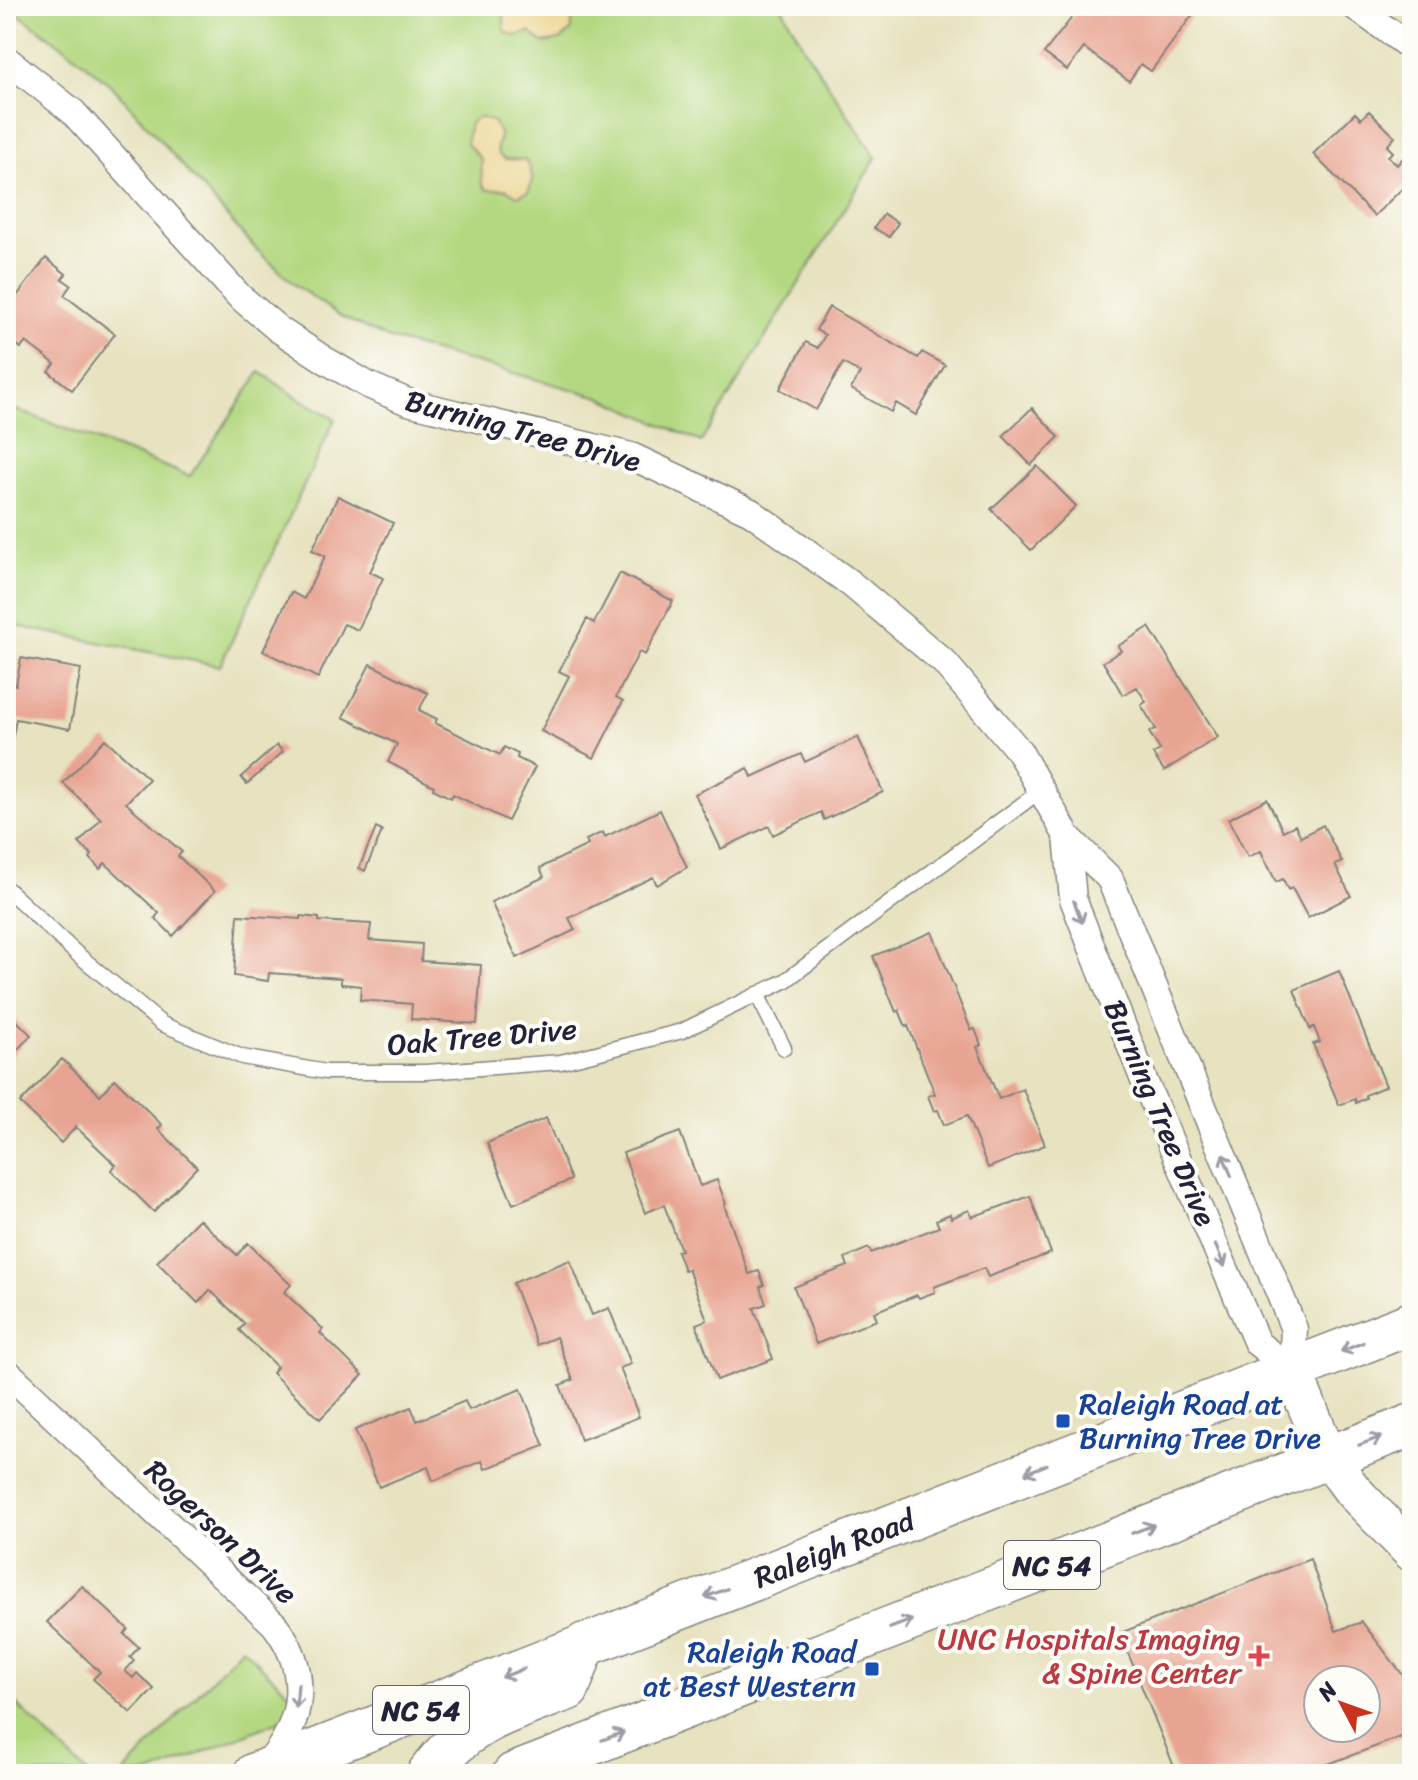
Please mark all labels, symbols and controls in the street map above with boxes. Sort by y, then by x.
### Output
street label: Burning Tree Drive [399,374,647,488]
one-way arrow [1072,900,1086,924]
street label: Burning Tree Drive [1088,991,1232,1235]
street label: Oak Tree Drive [385,1002,579,1072]
one-way arrow [1219,1153,1234,1178]
one-way arrow [1214,1243,1229,1268]
one-way arrow [1340,1340,1365,1355]
place label: Raleigh Road at Burning Tree Drive [1079,1377,1321,1465]
marker: Raleigh Road at Burning Tree Drive [1054,1412,1072,1430]
one-way arrow [1357,1433,1382,1447]
street label: Rogerson Drive [131,1446,311,1618]
one-way arrow [1025,1463,1049,1478]
street label: Raleigh Road [746,1493,924,1604]
one-way arrow [1130,1521,1155,1535]
road number: NC 54 [1004,1541,1100,1589]
one-way arrow [705,1587,729,1601]
place label: UNC Hospitals Imaging & Spine Center [937,1612,1243,1700]
one-way arrow [889,1616,913,1630]
place label: Raleigh Road at Best Western [643,1625,858,1713]
marker: UNC Hospitals Imaging & Spine Center [1248,1645,1270,1667]
marker: Raleigh Road at Best Western [863,1660,881,1678]
north arrow [1302,1664,1382,1744]
one-way arrow [501,1667,526,1681]
text: N [1307,1672,1347,1711]
one-way arrow [289,1682,304,1709]
road number: NC 54 [373,1686,469,1734]
one-way arrow [600,1728,625,1742]

